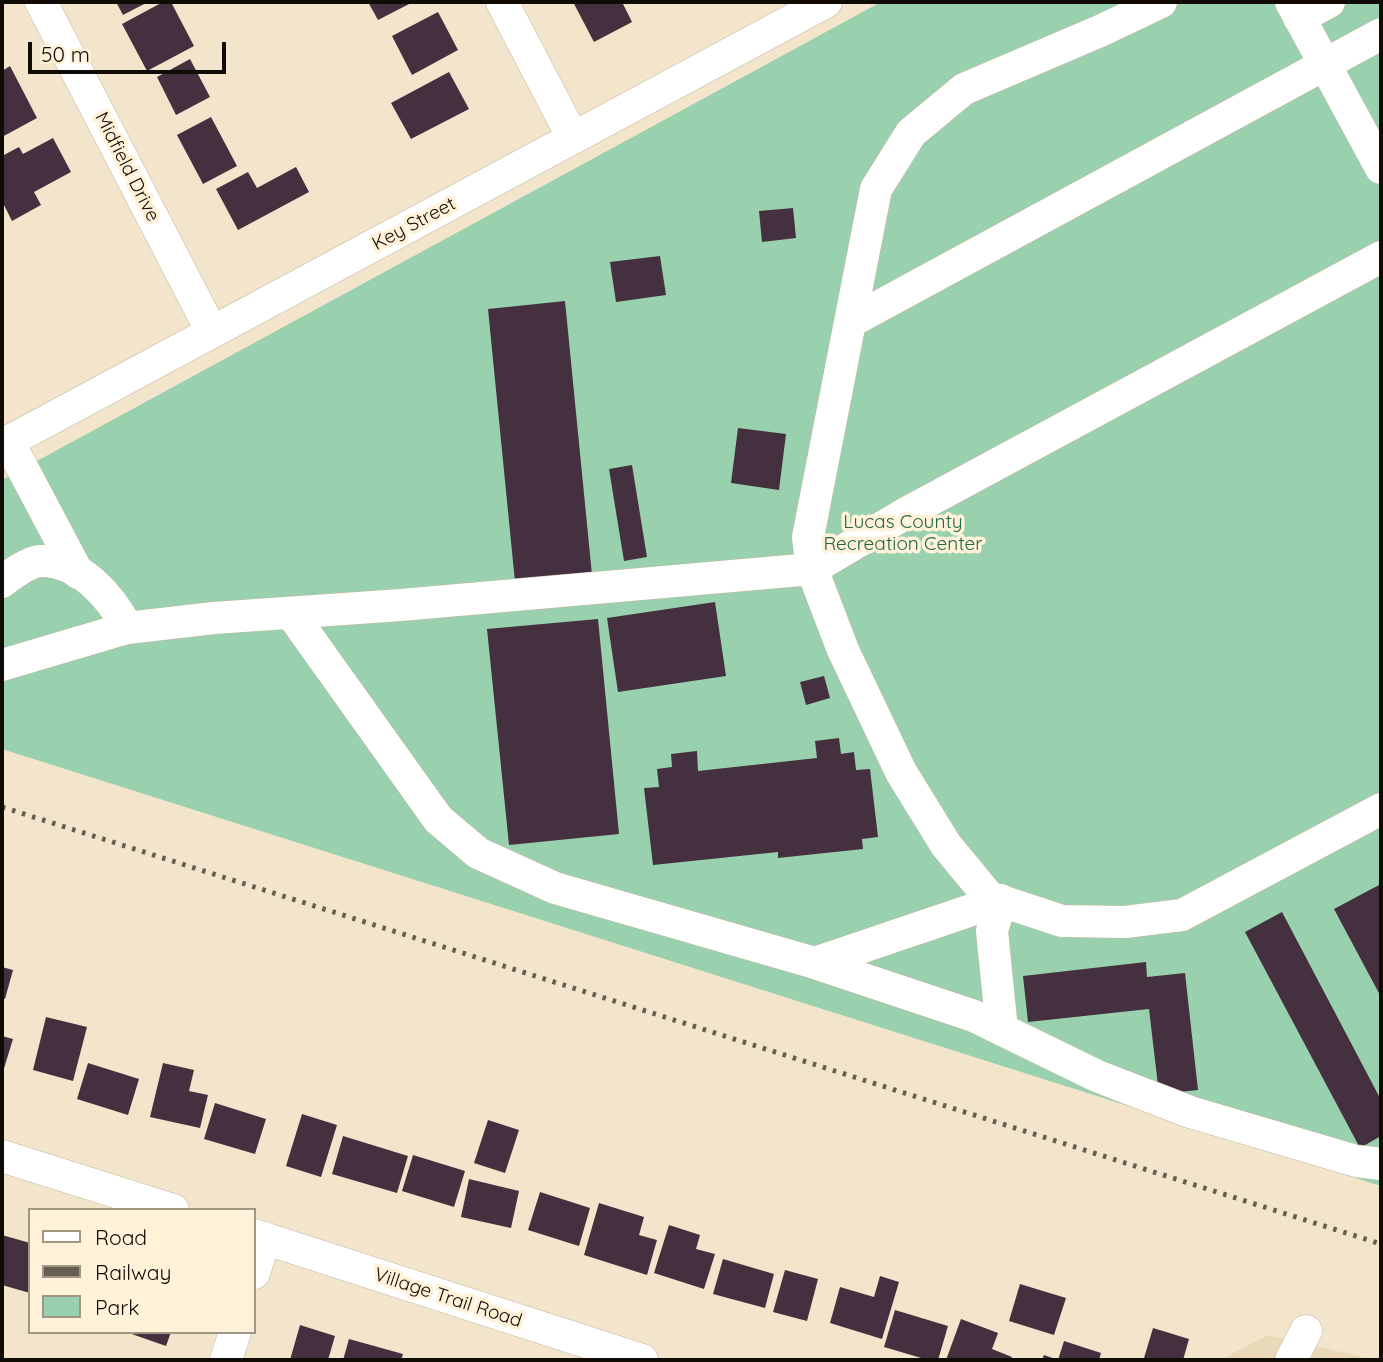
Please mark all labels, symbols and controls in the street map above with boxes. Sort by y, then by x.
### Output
scale bar [32,28,229,72]
text: 50 m [41,41,90,67]
street label: Midfield Drive [90,109,164,225]
street label: Key Street [368,193,460,255]
park label: Lucas County Recreation Center [823,511,983,555]
legend [28,1208,256,1334]
text: Road [95,1224,147,1250]
text: Railway [95,1259,171,1285]
street label: Village Trail Road [371,1263,525,1333]
text: Park [95,1294,139,1320]

